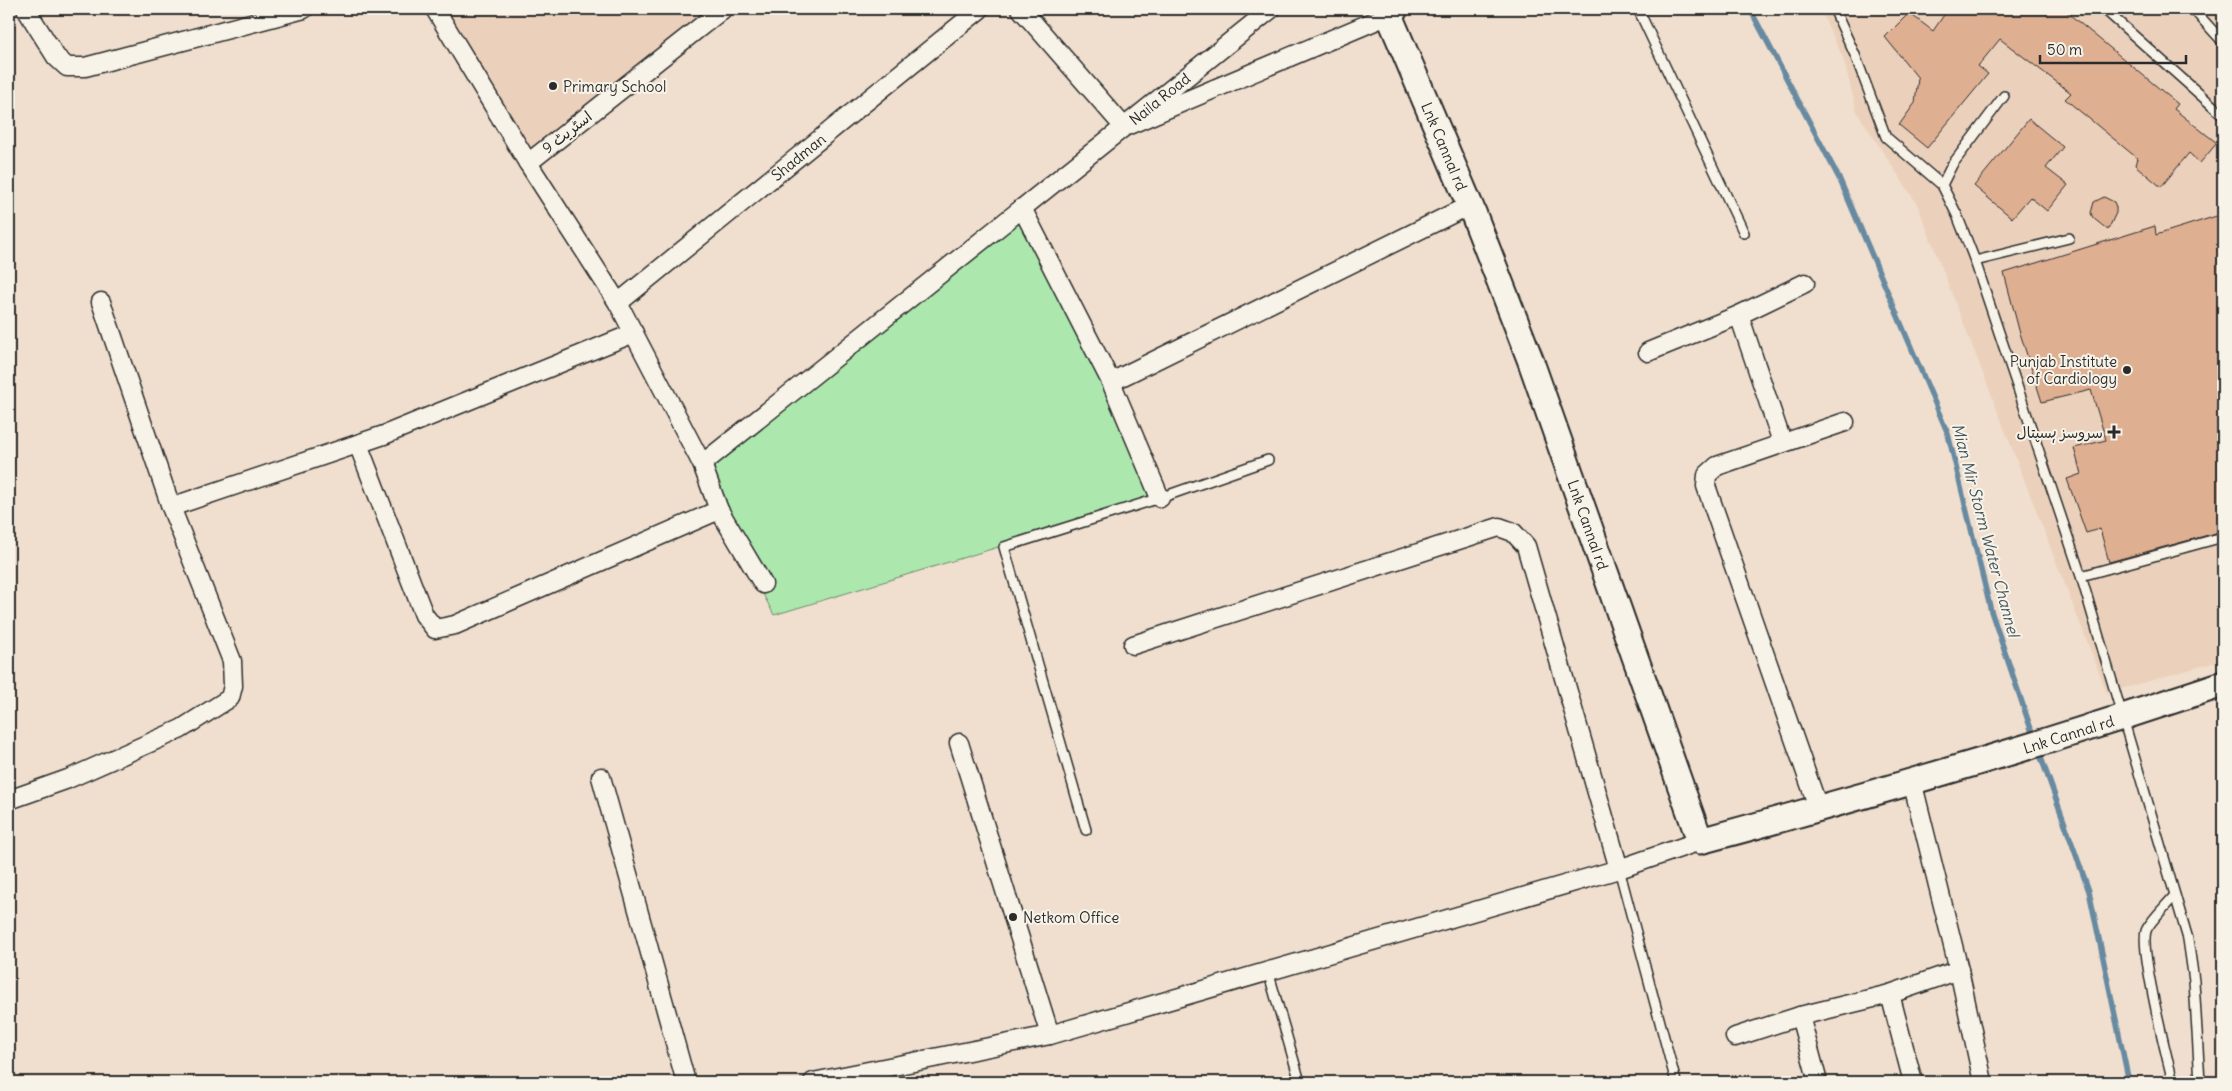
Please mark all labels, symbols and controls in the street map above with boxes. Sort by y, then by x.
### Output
scale bar [2040,32,2186,64]
text: 50 m [2047,40,2082,59]
street label: Naila Road [1125,68,1194,129]
place label: Primary School [563,77,666,96]
marker: Primary School [547,80,559,92]
street label: Lnk Cannal rd [1418,99,1472,193]
street label: اسٹریٹ 9 [538,107,596,157]
street label: Shadman [767,129,829,185]
place label: Punjab Institute of Cardiology [2010,352,2117,388]
marker: Punjab Institute of Cardiology [2121,364,2133,376]
water label: Mian Mir Storm Water Channel [1948,421,2025,641]
place label: سروسز ہسپتال [2017,423,2103,443]
marker: سروسز ہسپتال [2107,425,2121,439]
street label: Lnk Cannal rd [1564,477,1613,572]
street label: Lnk Cannal rd [2021,711,2116,757]
place label: Netkom Office [1023,908,1119,927]
marker: Netkom Office [1007,911,1019,923]

